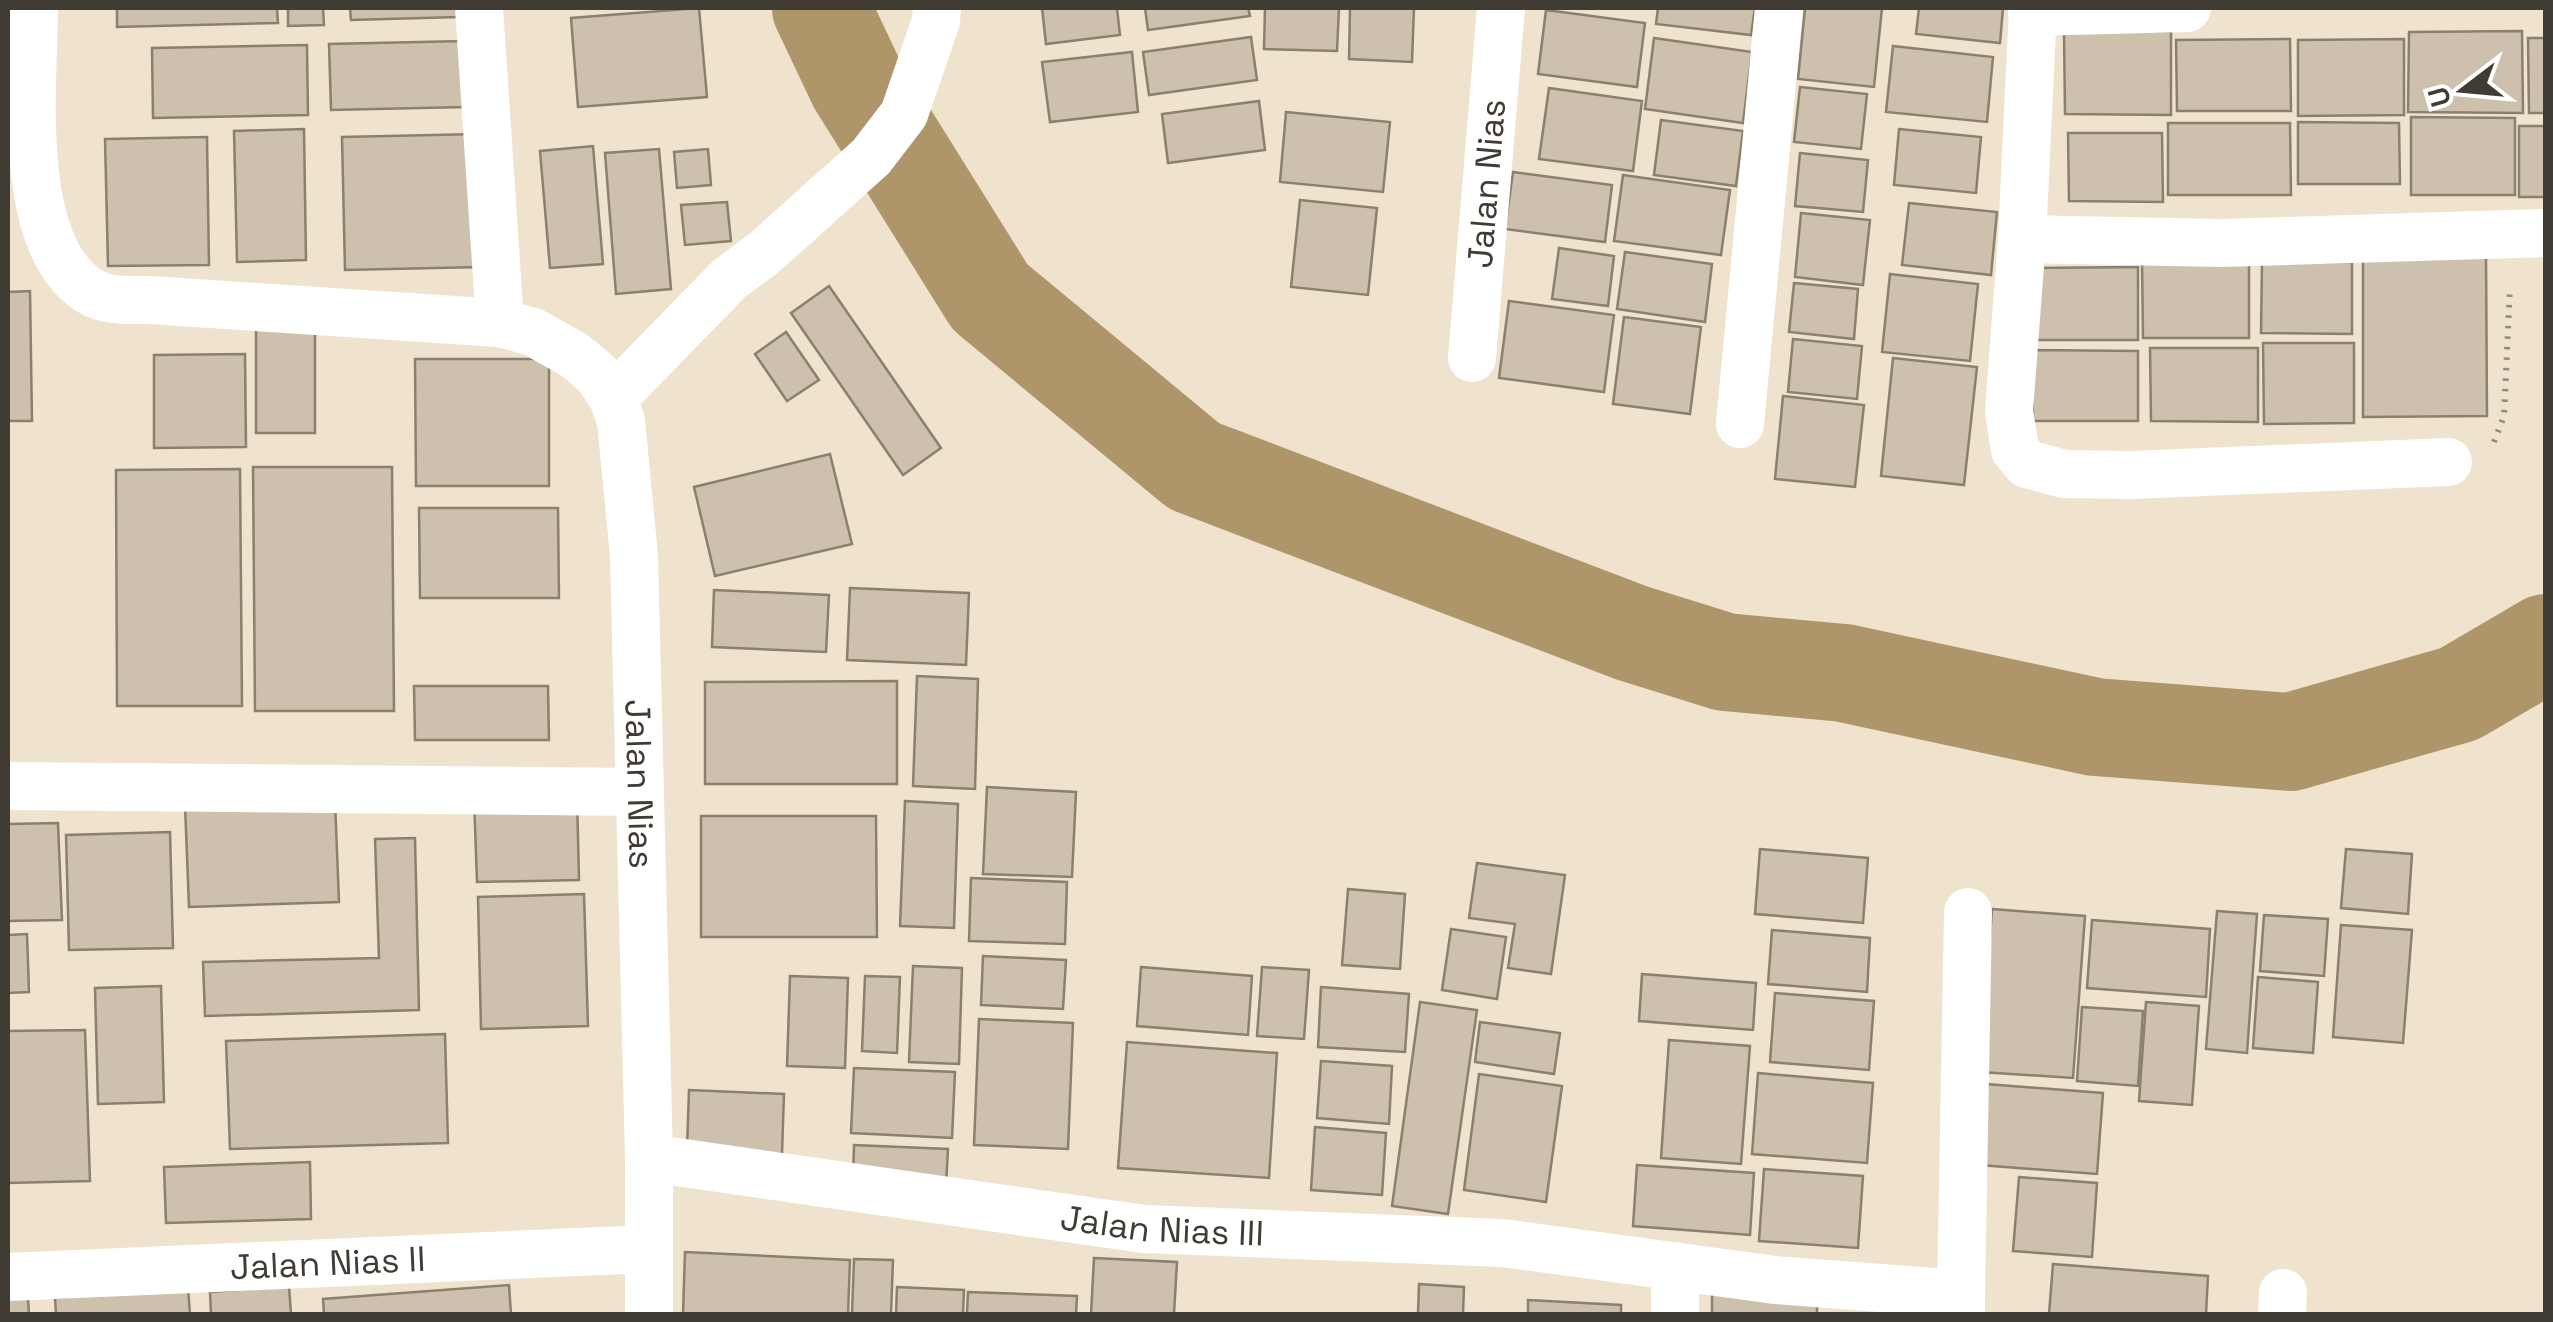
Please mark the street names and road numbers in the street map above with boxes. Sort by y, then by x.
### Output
street label: Jalan Nias [1458,97,1515,270]
street label: Jalan Nias [616,699,664,869]
street label: Jalan Nias III [1058,1195,1265,1256]
street label: Jalan Nias II [229,1237,426,1289]

